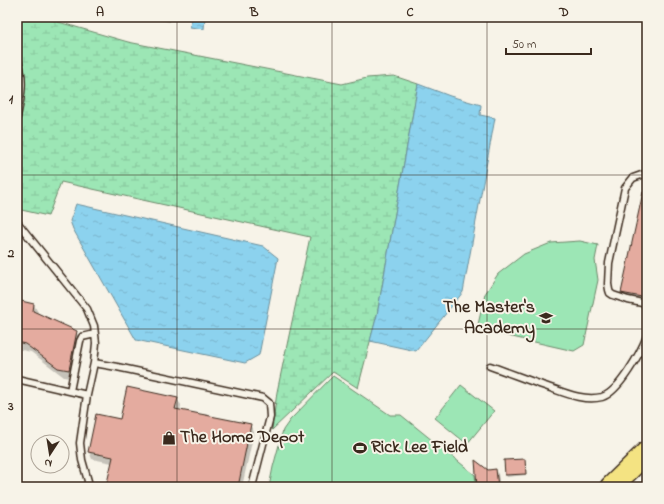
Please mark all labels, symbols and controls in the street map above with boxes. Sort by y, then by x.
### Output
text: A [96,3,104,22]
text: B [249,3,259,22]
text: C [406,3,414,22]
text: D [558,3,569,22]
scale bar [506,30,591,56]
text: 50 m [512,36,536,54]
text: 1 [9,90,14,109]
text: 2 [7,244,15,263]
place label: The Master's Academy [443,295,535,343]
school or university icon: The Master's Academy [538,310,554,326]
text: 3 [7,397,14,416]
place label: The Home Depot [180,425,305,451]
shop icon: The Home Depot [161,430,177,446]
north arrow [30,434,70,474]
place label: Rick Lee Field [371,435,469,461]
sports icon: Rick Lee Field [352,440,368,456]
text: N [43,454,53,471]

